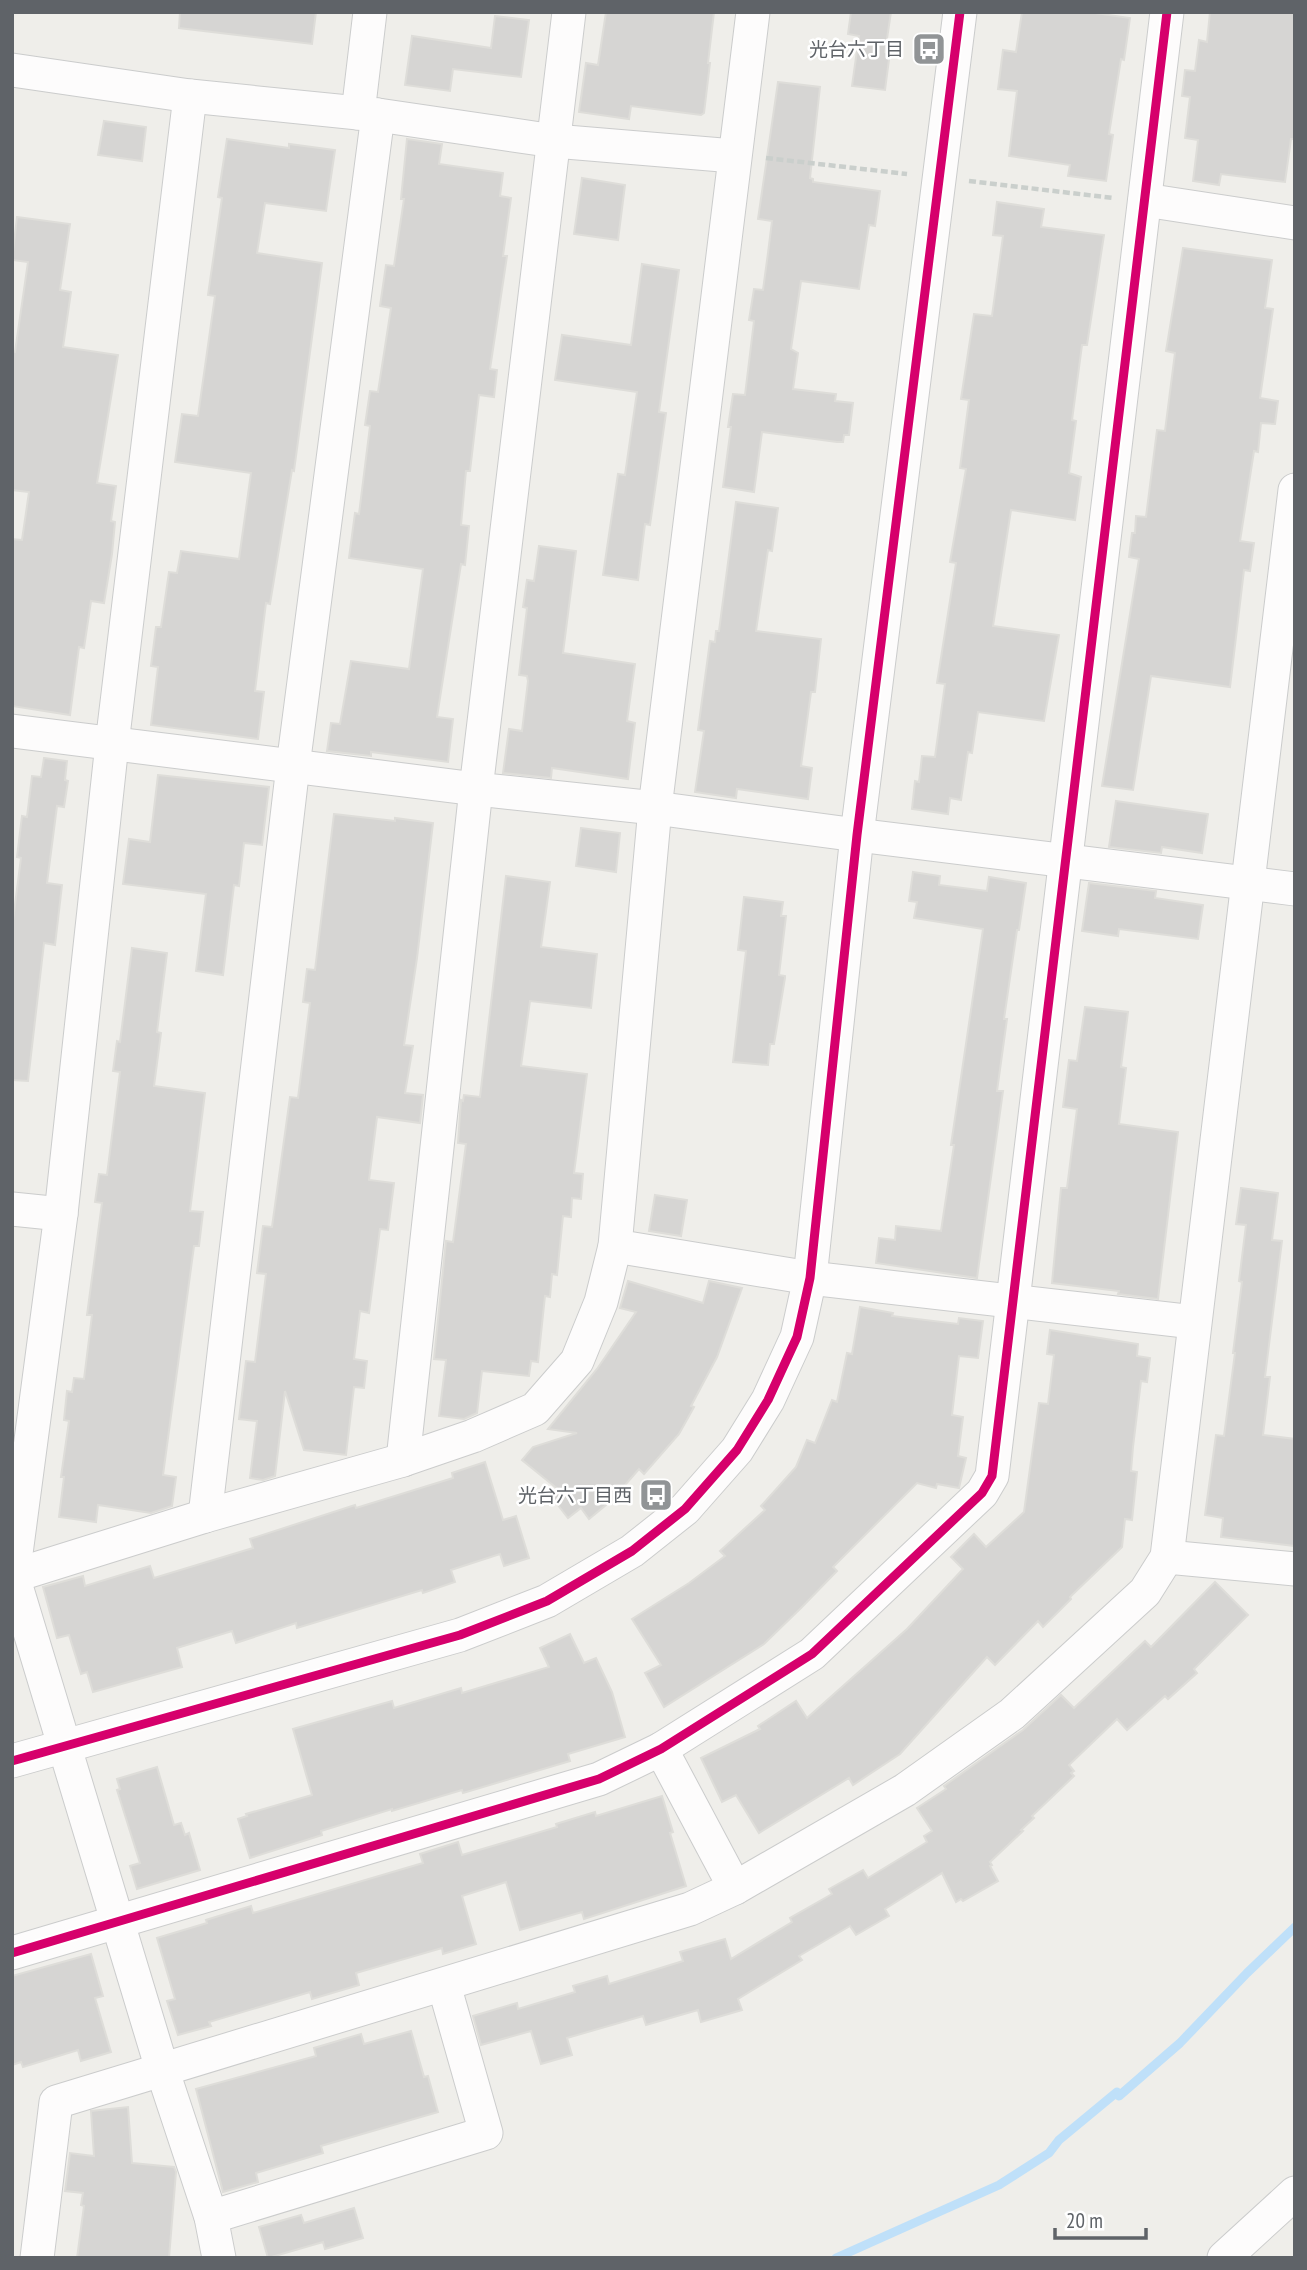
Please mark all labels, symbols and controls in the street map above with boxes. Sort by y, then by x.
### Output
bus stop icon: 光台六丁目 [910,30,948,68]
place label: 光台六丁目 [809,37,904,61]
bus stop icon: 光台六丁目西 [637,1476,675,1514]
place label: 光台六丁目西 [518,1483,632,1507]
scale bar [1055,2196,1146,2240]
text: 20 m [1066,2207,1103,2234]

